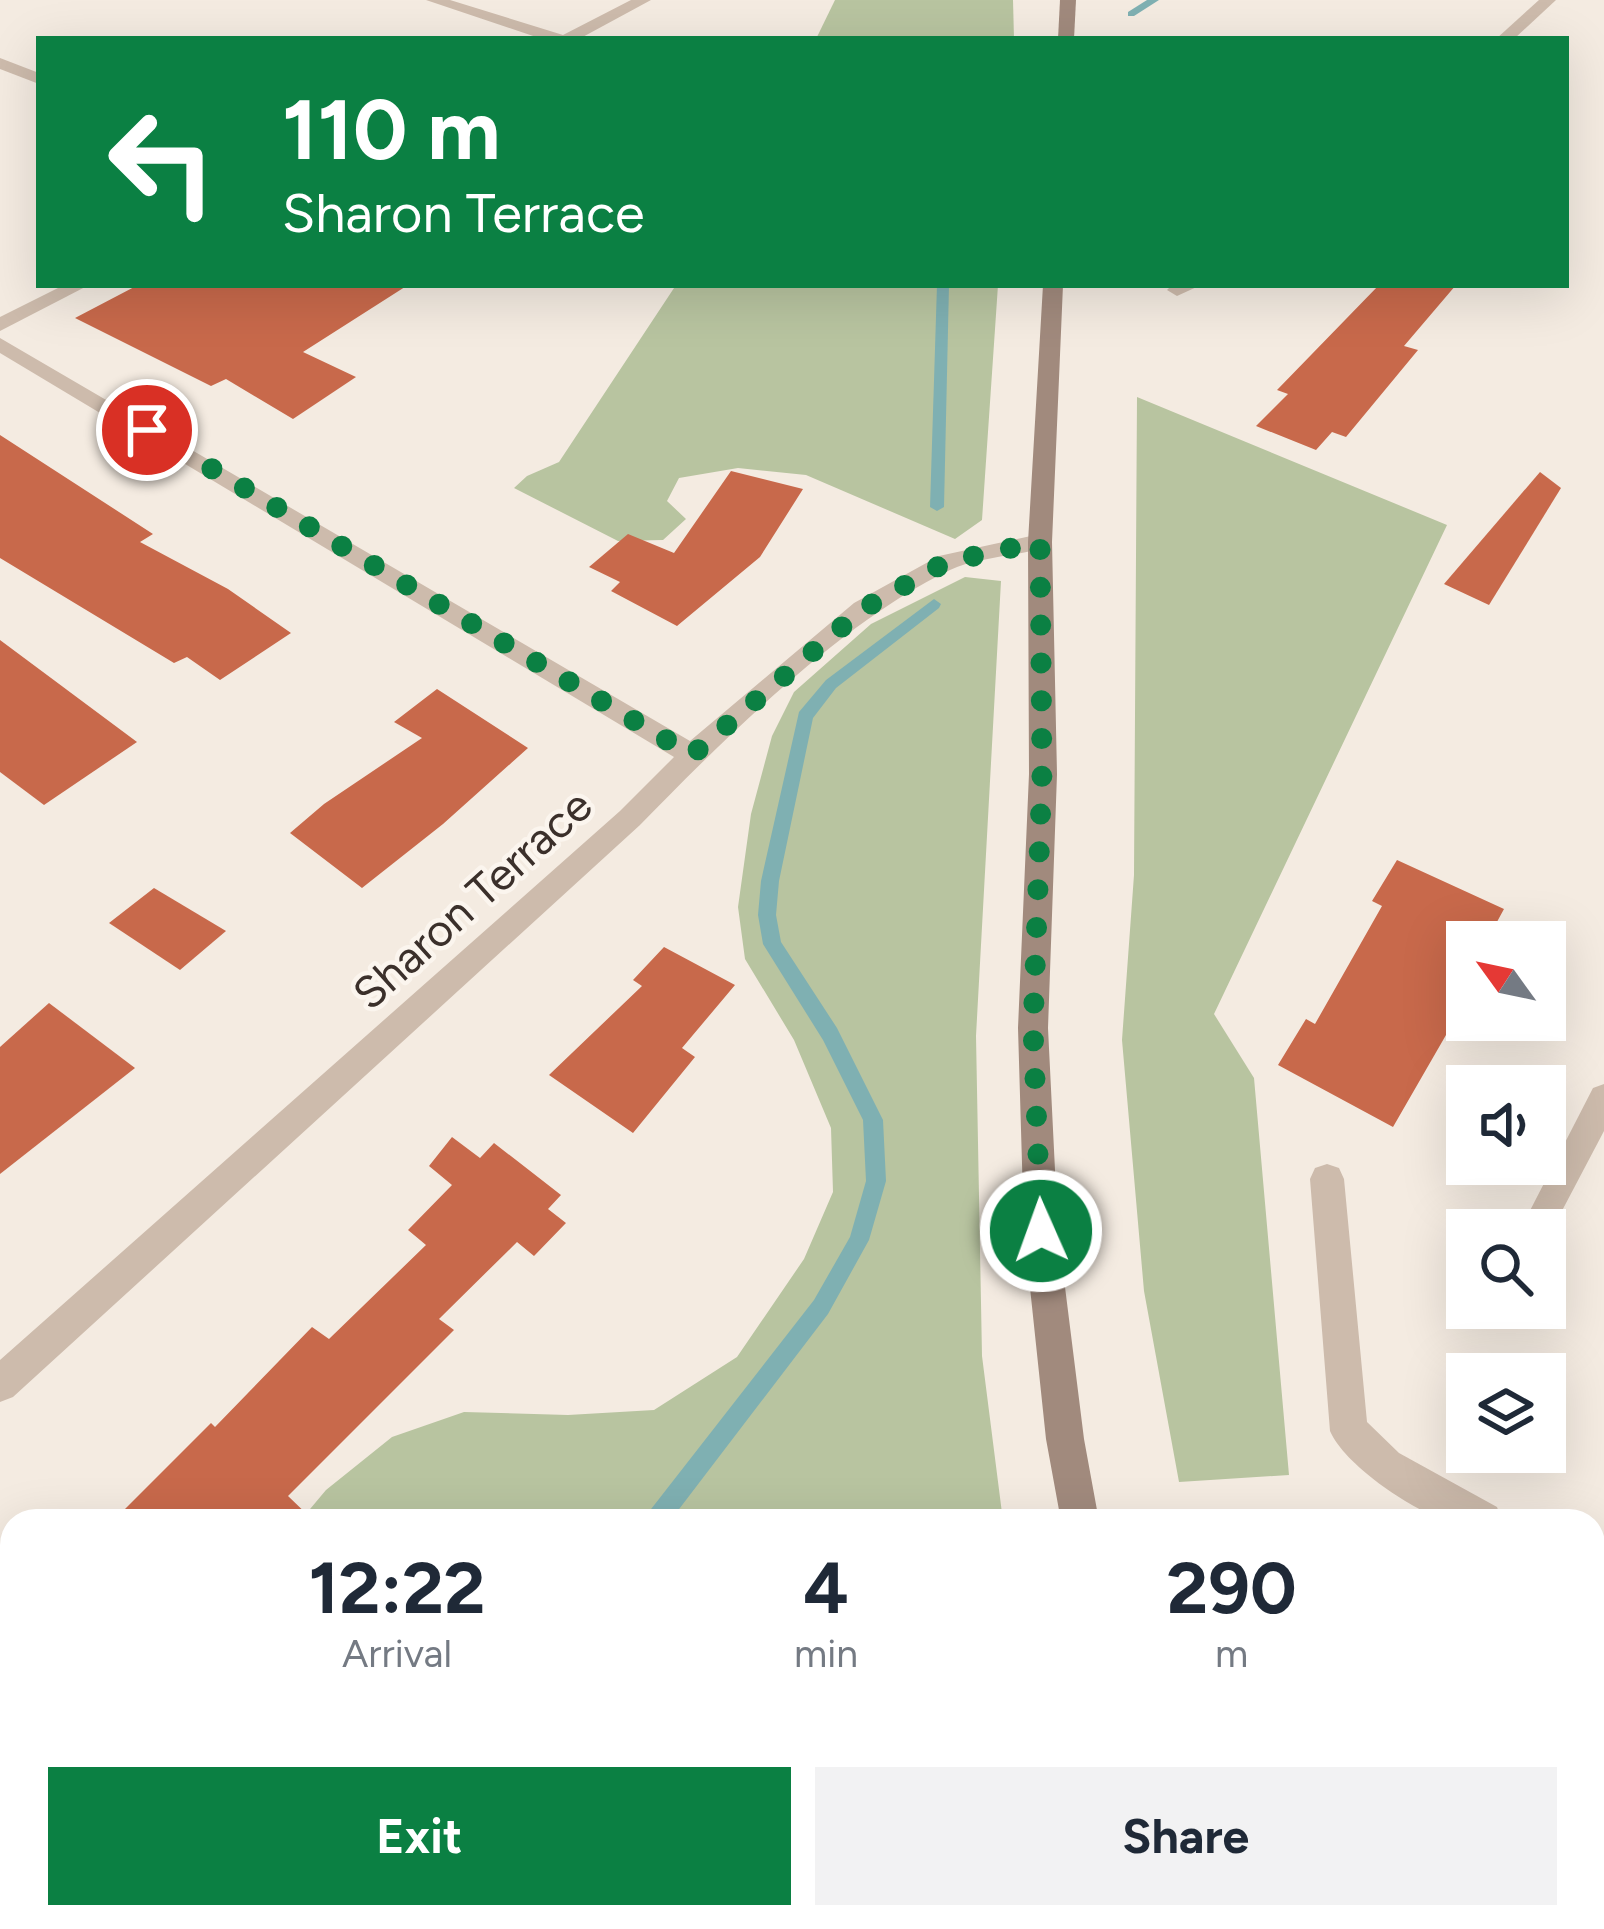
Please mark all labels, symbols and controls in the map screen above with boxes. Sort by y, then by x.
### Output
text: 110 m [282,79,501,180]
icon: left [84,84,240,240]
text: Sharon Terrace [282,181,645,246]
pin [96,379,198,481]
icon: arrive [114,397,180,463]
street label: Sharon Terrace [342,778,602,1020]
north arrow [1446,921,1566,1041]
map controls [1446,921,1566,1473]
button: sound [1446,1065,1566,1185]
position arrow [978,1168,1104,1294]
button: search [1446,1209,1566,1329]
button: layers [1446,1353,1566,1473]
text: 12:22 [308,1545,486,1631]
text: 4 [803,1545,849,1631]
text: 290 [1166,1545,1297,1631]
text: Arrival [342,1630,452,1677]
text: min [794,1630,858,1677]
text: m [1215,1630,1248,1677]
button: Exit [48,1767,791,1905]
button: Share [815,1767,1557,1905]

